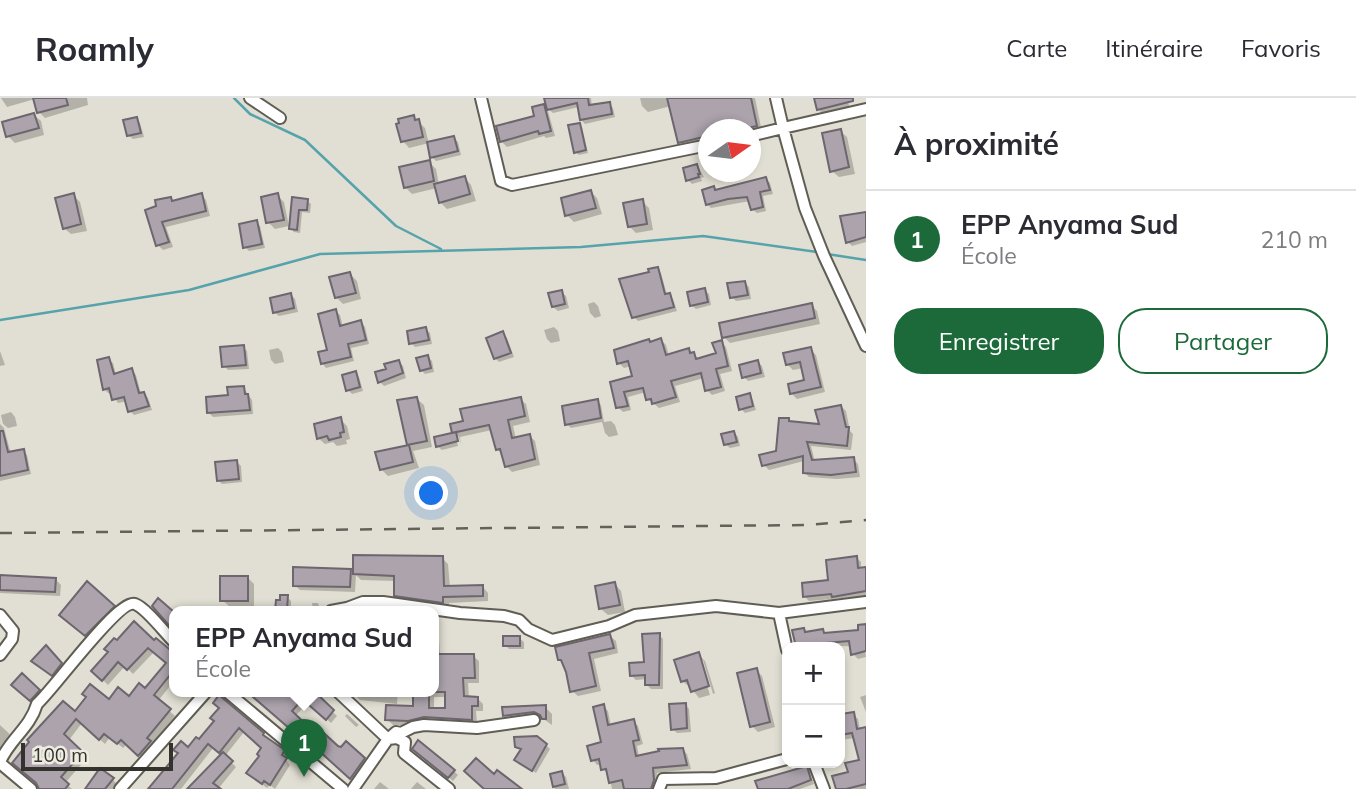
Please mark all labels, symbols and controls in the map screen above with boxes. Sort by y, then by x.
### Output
text: Roamly [35,28,154,69]
text: Carte [1006,33,1067,63]
text: Itinéraire [1105,33,1203,63]
text: Favoris [1241,33,1321,63]
north arrow [698,119,761,182]
text: À proximité [894,125,1059,163]
text: EPP Anyama Sud [961,208,1178,241]
text: 1 [910,225,924,254]
text: 210 m [1260,225,1328,254]
text: École [961,241,1017,270]
button: Enregistrer [894,308,1104,374]
button: Partager [1118,308,1328,374]
your location [414,476,448,510]
popup [169,606,439,697]
text: EPP Anyama Sud [195,621,413,654]
map controls [782,642,845,768]
button: + [782,642,845,705]
text: École [195,654,251,683]
button: − [782,705,845,768]
pin: 1 [281,719,327,777]
scale bar [21,740,173,772]
text: 100 m [32,743,88,767]

